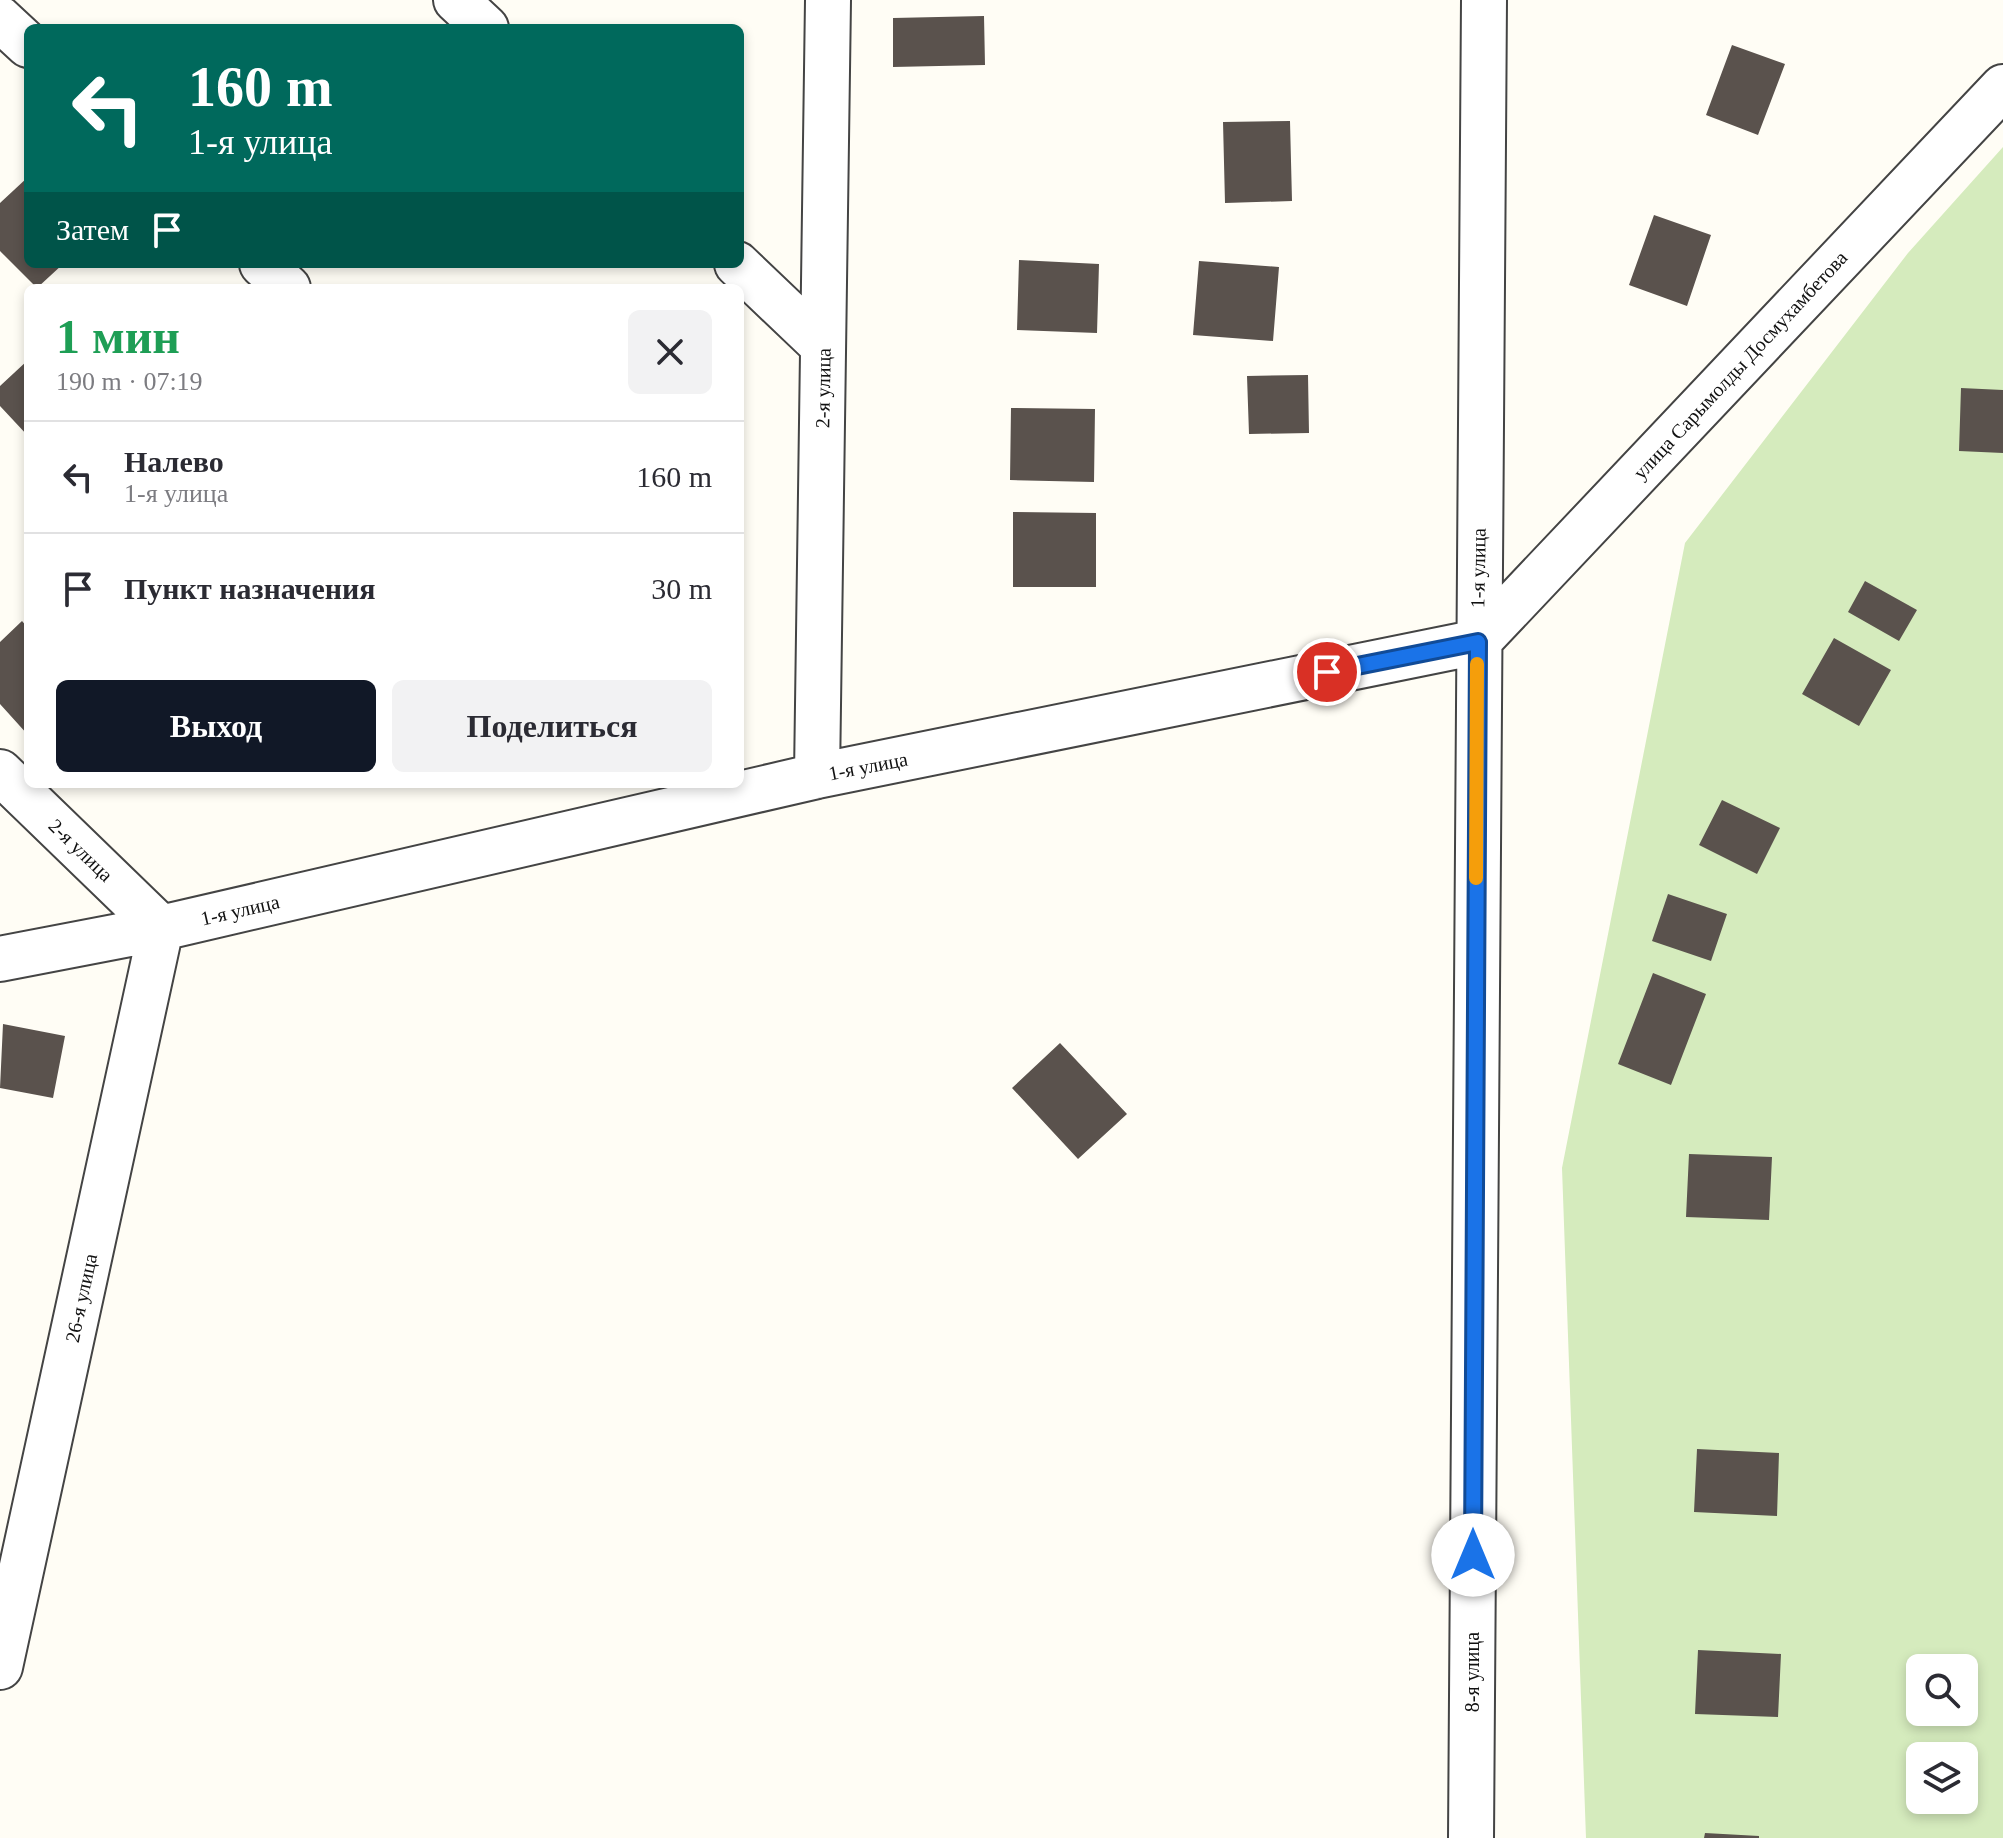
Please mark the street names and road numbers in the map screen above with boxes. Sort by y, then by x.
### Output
street label: улица Сарымолды Досмухамбетова [1629,247,1852,484]
street label: 2-я улица [811,348,836,428]
street label: 1-я улица [1466,528,1491,608]
street label: 1-я улица [827,748,910,785]
street label: 2-я улица [44,814,118,887]
street label: 1-я улица [198,890,282,931]
street label: 26-я улица [61,1251,102,1345]
street label: 8-я улица [1461,1632,1484,1712]

